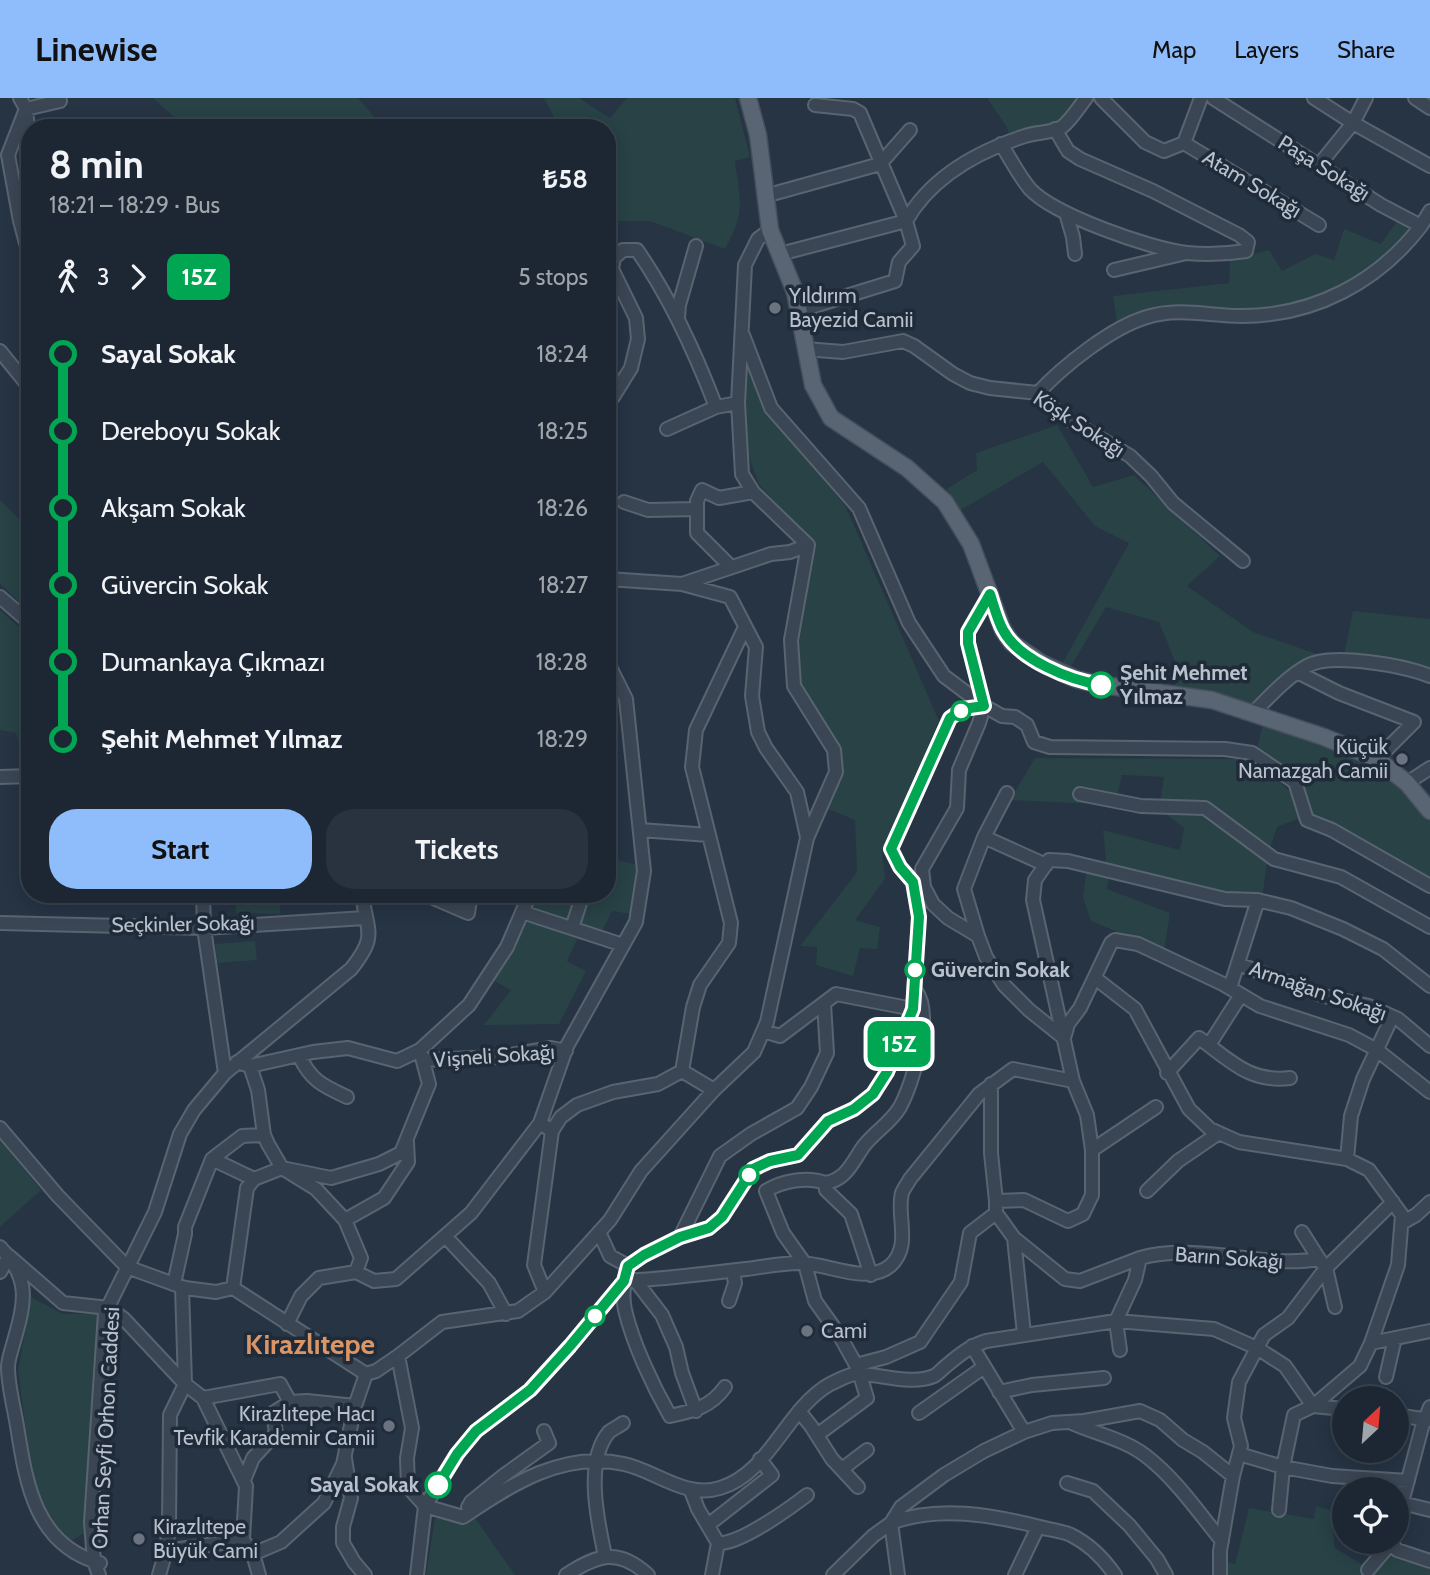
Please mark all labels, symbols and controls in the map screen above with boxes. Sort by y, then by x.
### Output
text: Linewise [35,29,157,69]
text: Map [1152,35,1196,64]
text: Layers [1234,35,1299,64]
text: Share [1337,35,1395,64]
street label: Paşa Sokağı [1274,130,1375,206]
text: 8 min [49,141,144,188]
street label: Atam Sokağı [1198,144,1306,223]
text: ₺58 [543,163,588,195]
text: 18:21 – 18:29 · Bus [49,191,220,219]
icon: walk [49,258,87,296]
icon: forward [119,258,157,296]
text: 15Z [181,262,216,291]
text: 3 [97,263,109,291]
text: 5 stops [518,263,588,291]
place label: Yıldırım Bayezid Camii [788,283,913,332]
marker: Yıldırım Bayezid Camii [767,300,783,316]
text: Sayal Sokak [101,338,236,370]
text: 18:24 [536,340,588,368]
street label: Köşk Sokağı [1029,385,1130,462]
text: Dereboyu Sokak [101,415,280,447]
text: 18:25 [537,417,588,445]
text: Akşam Sokak [101,492,246,524]
text: 18:26 [537,494,588,522]
text: Güvercin Sokak [101,569,269,601]
text: 18:27 [538,571,588,599]
text: Dumankaya Çıkmazı [101,646,325,678]
text: 18:28 [536,648,588,676]
place label: Şehit Mehmet Yılmaz [1119,660,1247,709]
marker: Şehit Mehmet Yılmaz [1088,672,1114,698]
unlabelled marker [951,701,971,721]
text: Şehit Mehmet Yılmaz [101,723,342,755]
text: 18:29 [537,725,588,753]
place label: Küçük Namazgah Camii [1238,734,1389,783]
marker: Küçük Namazgah Camii [1394,751,1410,767]
button: Start [49,809,312,889]
button: Tickets [326,809,588,889]
street label: Seçkinler Sokağı [111,910,255,937]
street label: Armağan Sokağı [1246,955,1390,1026]
place label: Güvercin Sokak [931,957,1071,982]
marker: Güvercin Sokak [905,960,925,980]
line badge: 15Z [859,1021,939,1067]
text: 15Z [882,1029,916,1058]
street label: Vişneli Sokağı [432,1039,556,1072]
unlabelled marker [739,1165,759,1185]
street label: Barın Sokağı [1174,1241,1284,1274]
street label: Orhan Seyfi Orhon Caddesi [87,1306,124,1550]
unlabelled marker [585,1306,605,1326]
place label: Cami [821,1318,867,1343]
marker: Cami [799,1323,815,1339]
district label: Kirazlıtepe [245,1327,375,1361]
north arrow [1332,1386,1409,1463]
map controls [1332,1386,1409,1554]
place label: Kirazlıtepe Hacı Tevfik Karademir Camii [173,1401,375,1450]
marker: Kirazlıtepe Hacı Tevfik Karademir Camii [381,1418,397,1434]
place label: Sayal Sokak [310,1472,420,1497]
marker: Sayal Sokak [425,1472,451,1498]
button: locate [1332,1477,1409,1554]
place label: Kirazlıtepe Büyük Cami [153,1514,258,1563]
marker: Kirazlıtepe Büyük Cami [131,1531,147,1547]

